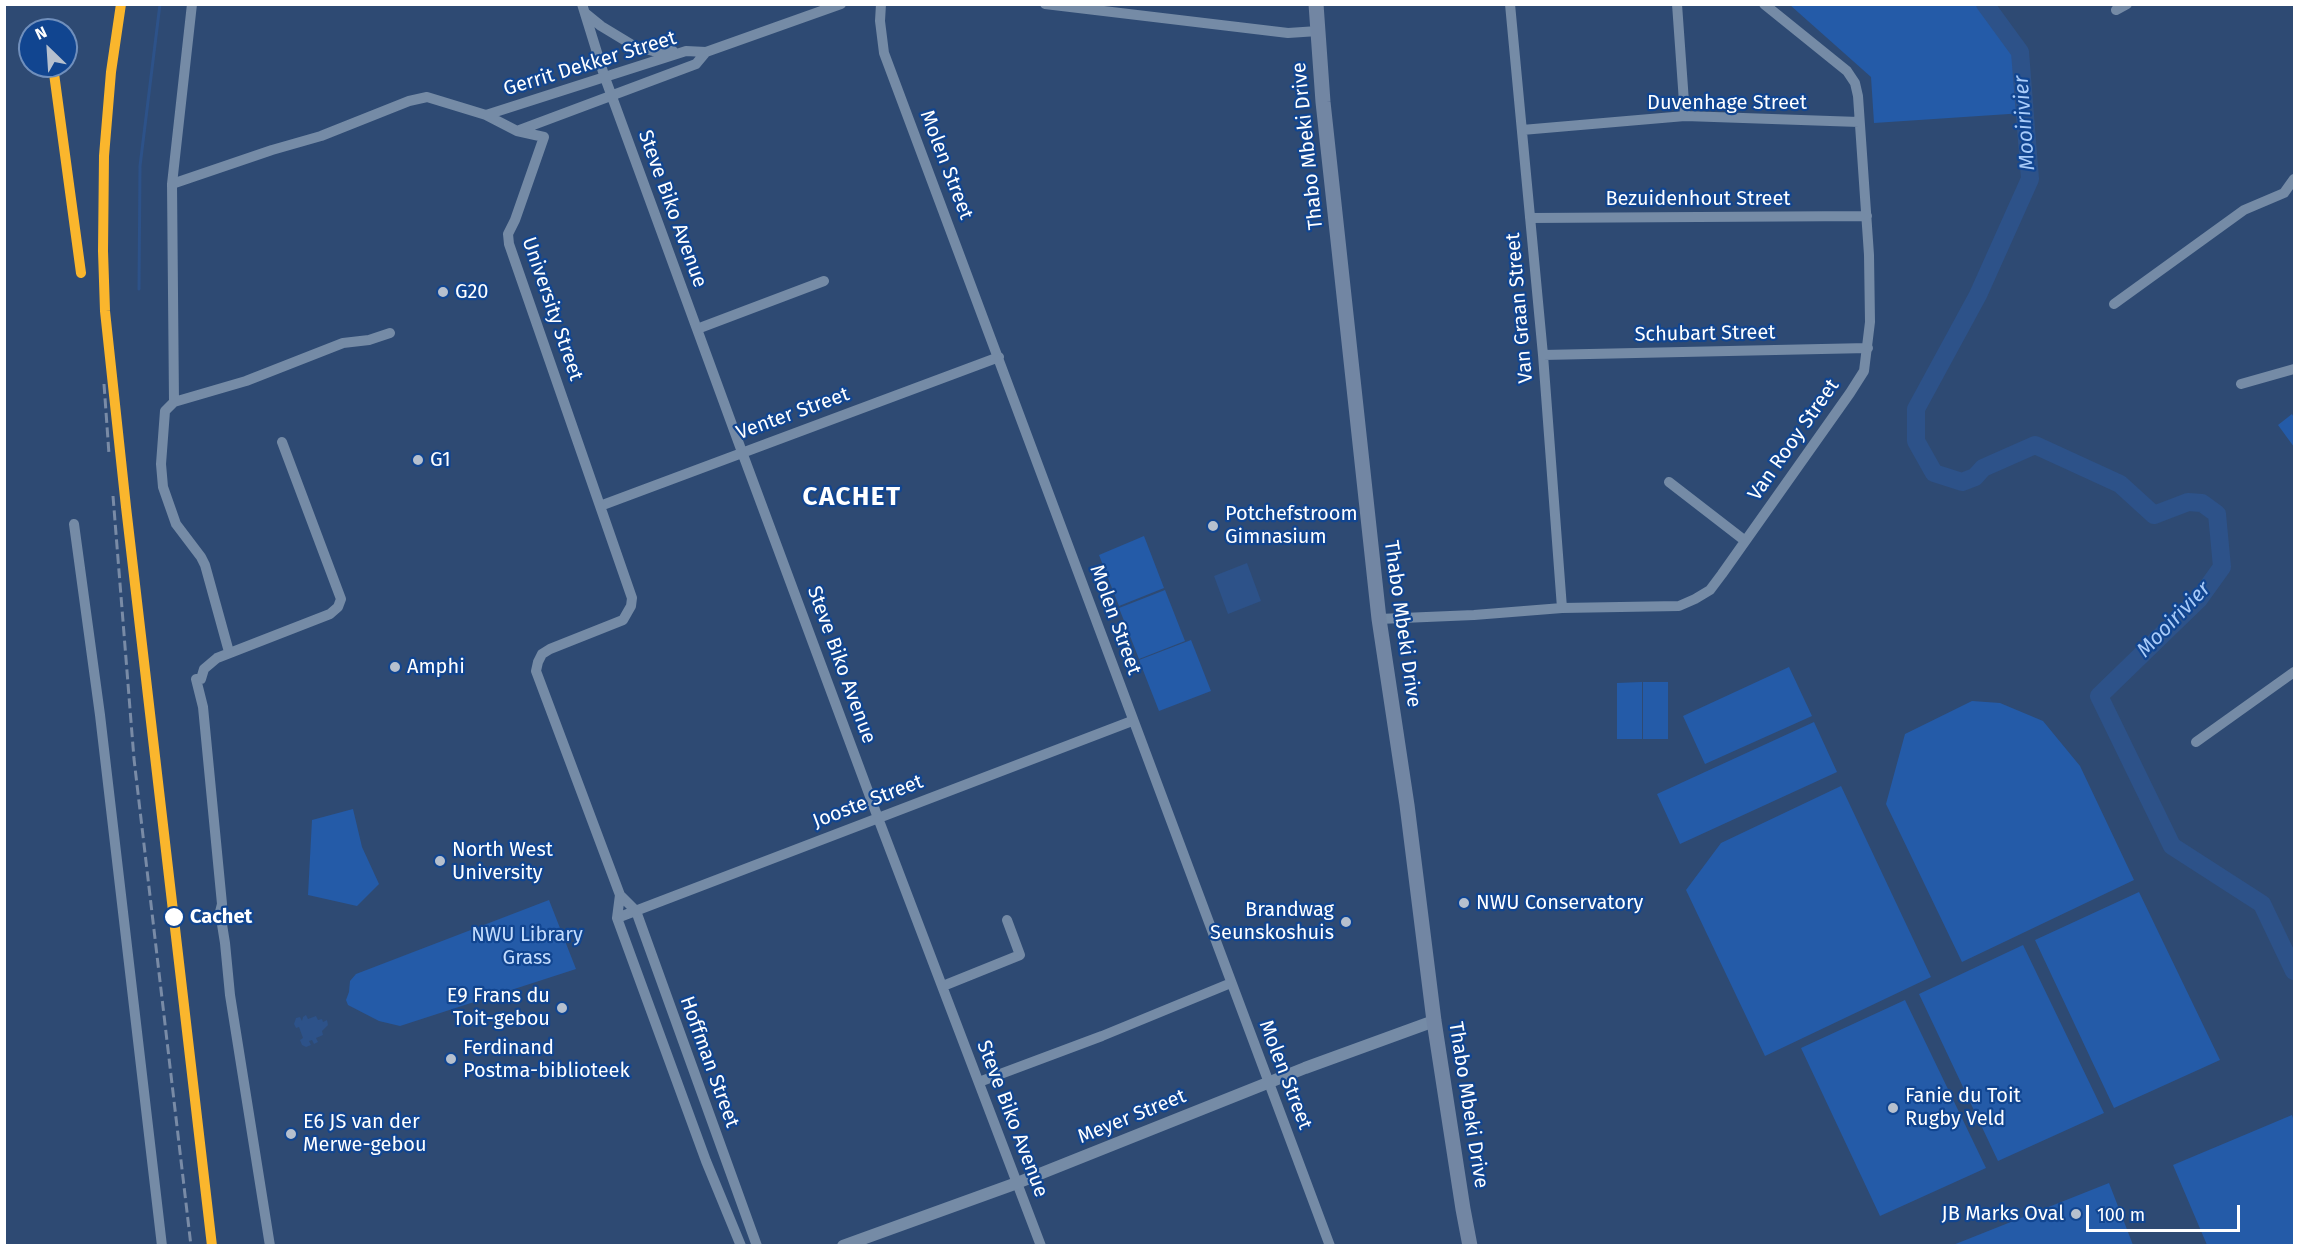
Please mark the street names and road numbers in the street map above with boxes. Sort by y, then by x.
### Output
street label: Gerrit Dekker Street [501,26,679,102]
street label: Thabo Mbeki Drive [1287,61,1329,231]
street label: Duvenhage Street [1647,91,1807,115]
street label: Molen Street [914,107,978,223]
street label: Steve Biko Avenue [632,127,712,291]
street label: Bezuidenhout Street [1605,187,1791,211]
street label: Van Graan Street [1501,232,1539,384]
street label: University Street [516,234,588,384]
street label: Schubart Street [1634,321,1776,347]
street label: Van Rooy Street [1743,375,1845,505]
street label: Venter Street [733,382,853,446]
street label: Thabo Mbeki Drive [1378,539,1426,709]
street label: Molen Street [1084,562,1146,678]
street label: Steve Biko Avenue [801,583,881,747]
street label: Jooste Street [809,770,927,834]
street label: Hoffman Street [674,993,744,1131]
street label: Molen Street [1253,1017,1317,1133]
street label: Thabo Mbeki Drive [1443,1020,1493,1190]
street label: Steve Biko Avenue [971,1037,1053,1201]
street label: Meyer Street [1075,1084,1189,1150]

